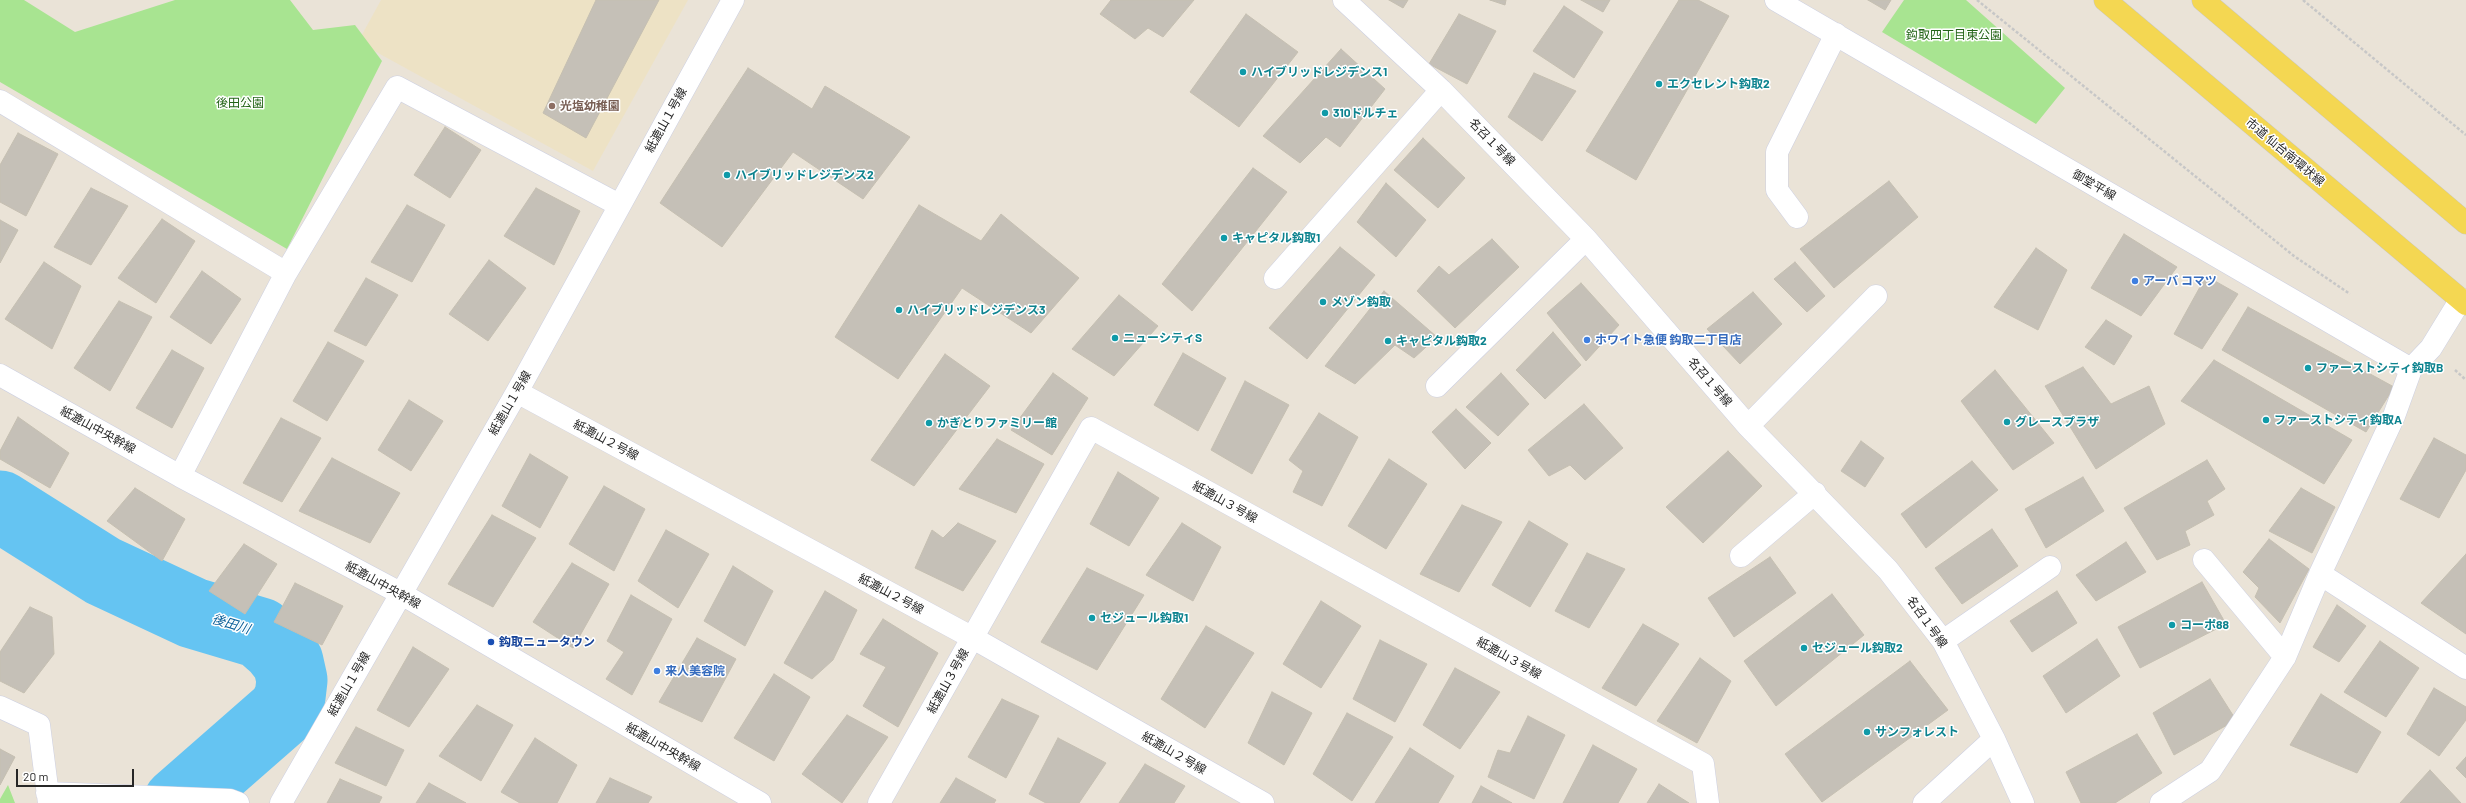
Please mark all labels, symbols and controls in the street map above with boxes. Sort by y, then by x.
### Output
park label: 鈎取四丁目東公園 [1906,28,2002,42]
place label: ハイブリッドレジデンス1 [1251,65,1387,79]
marker: ハイブリッドレジデンス1 [1238,67,1248,77]
place label: エクセレント鈎取2 [1667,77,1770,91]
marker: エクセレント鈎取2 [1654,79,1664,89]
street label: 紙漉山１号線 [642,85,690,155]
park label: 後田公園 [216,96,264,110]
place label: 光塩幼稚園 [560,99,620,113]
marker: 光塩幼稚園 [547,101,557,111]
place label: 310ドルチェ [1333,106,1399,120]
marker: 310ドルチェ [1320,108,1330,118]
street label: 名召１号線 [1466,115,1518,169]
street label: 市道 仙台南環状線 [2243,115,2327,189]
street label: 御堂平線 [2070,167,2118,203]
place label: ハイブリッドレジデンス2 [735,168,874,182]
marker: ハイブリッドレジデンス2 [722,170,732,180]
place label: キャピタル鈎取1 [1232,231,1320,245]
marker: キャピタル鈎取1 [1219,233,1229,243]
place label: アーバ コマツ [2143,274,2217,288]
marker: アーバ コマツ [2130,276,2140,286]
place label: メゾン鈎取 [1331,295,1391,309]
marker: メゾン鈎取 [1318,297,1328,307]
place label: ハイブリッドレジデンス3 [907,303,1045,317]
marker: ハイブリッドレジデンス3 [894,305,904,315]
place label: ニューシティS [1123,331,1202,345]
marker: ニューシティS [1110,333,1120,343]
place label: ホワイト急便 鈎取二丁目店 [1595,333,1741,347]
place label: キャピタル鈎取2 [1396,334,1487,348]
marker: ホワイト急便 鈎取二丁目店 [1582,335,1592,345]
marker: キャピタル鈎取2 [1383,336,1393,346]
street label: 名召１号線 [1685,355,1735,409]
place label: ファーストシティ鈎取B [2316,361,2443,375]
marker: ファーストシティ鈎取B [2303,363,2313,373]
street label: 紙漉山１号線 [486,368,534,438]
street label: 紙漉山中央幹線 [58,403,138,457]
place label: ファーストシティ鈎取A [2274,413,2402,427]
place label: グレースプラザ [2015,415,2099,429]
marker: ファーストシティ鈎取A [2261,415,2271,425]
place label: かぎとりファミリー館 [937,416,1057,430]
street label: 紙漉山２号線 [571,417,641,463]
marker: グレースプラザ [2002,417,2012,427]
marker: かぎとりファミリー館 [924,418,934,428]
street label: 紙漉山３号線 [1190,478,1260,526]
street label: 紙漉山中央幹線 [343,558,423,612]
street label: 紙漉山２号線 [856,571,926,617]
street label: 名召１号線 [1904,593,1950,651]
water label: 後田川 [210,611,252,637]
place label: セジュール鈎取1 [1100,611,1188,625]
marker: セジュール鈎取1 [1087,613,1097,623]
place label: コーポ88 [2180,618,2229,632]
marker: コーポ88 [2167,620,2177,630]
street label: 紙漉山３号線 [1474,634,1544,682]
place label: 鈎取ニュータウン [499,635,595,649]
marker: 鈎取ニュータウン [486,637,496,647]
place label: セジュール鈎取2 [1812,641,1903,655]
marker: セジュール鈎取2 [1799,643,1809,653]
street label: 紙漉山３号線 [924,646,972,716]
street label: 紙漉山１号線 [325,649,373,719]
place label: 来人美容院 [665,664,725,678]
marker: 来人美容院 [652,666,662,676]
street label: 紙漉山中央幹線 [623,720,703,774]
place label: サンフォレスト [1875,725,1959,739]
marker: サンフォレスト [1862,727,1872,737]
street label: 紙漉山２号線 [1139,729,1209,777]
scale bar [18,761,136,787]
text: 20 m [23,769,49,783]

